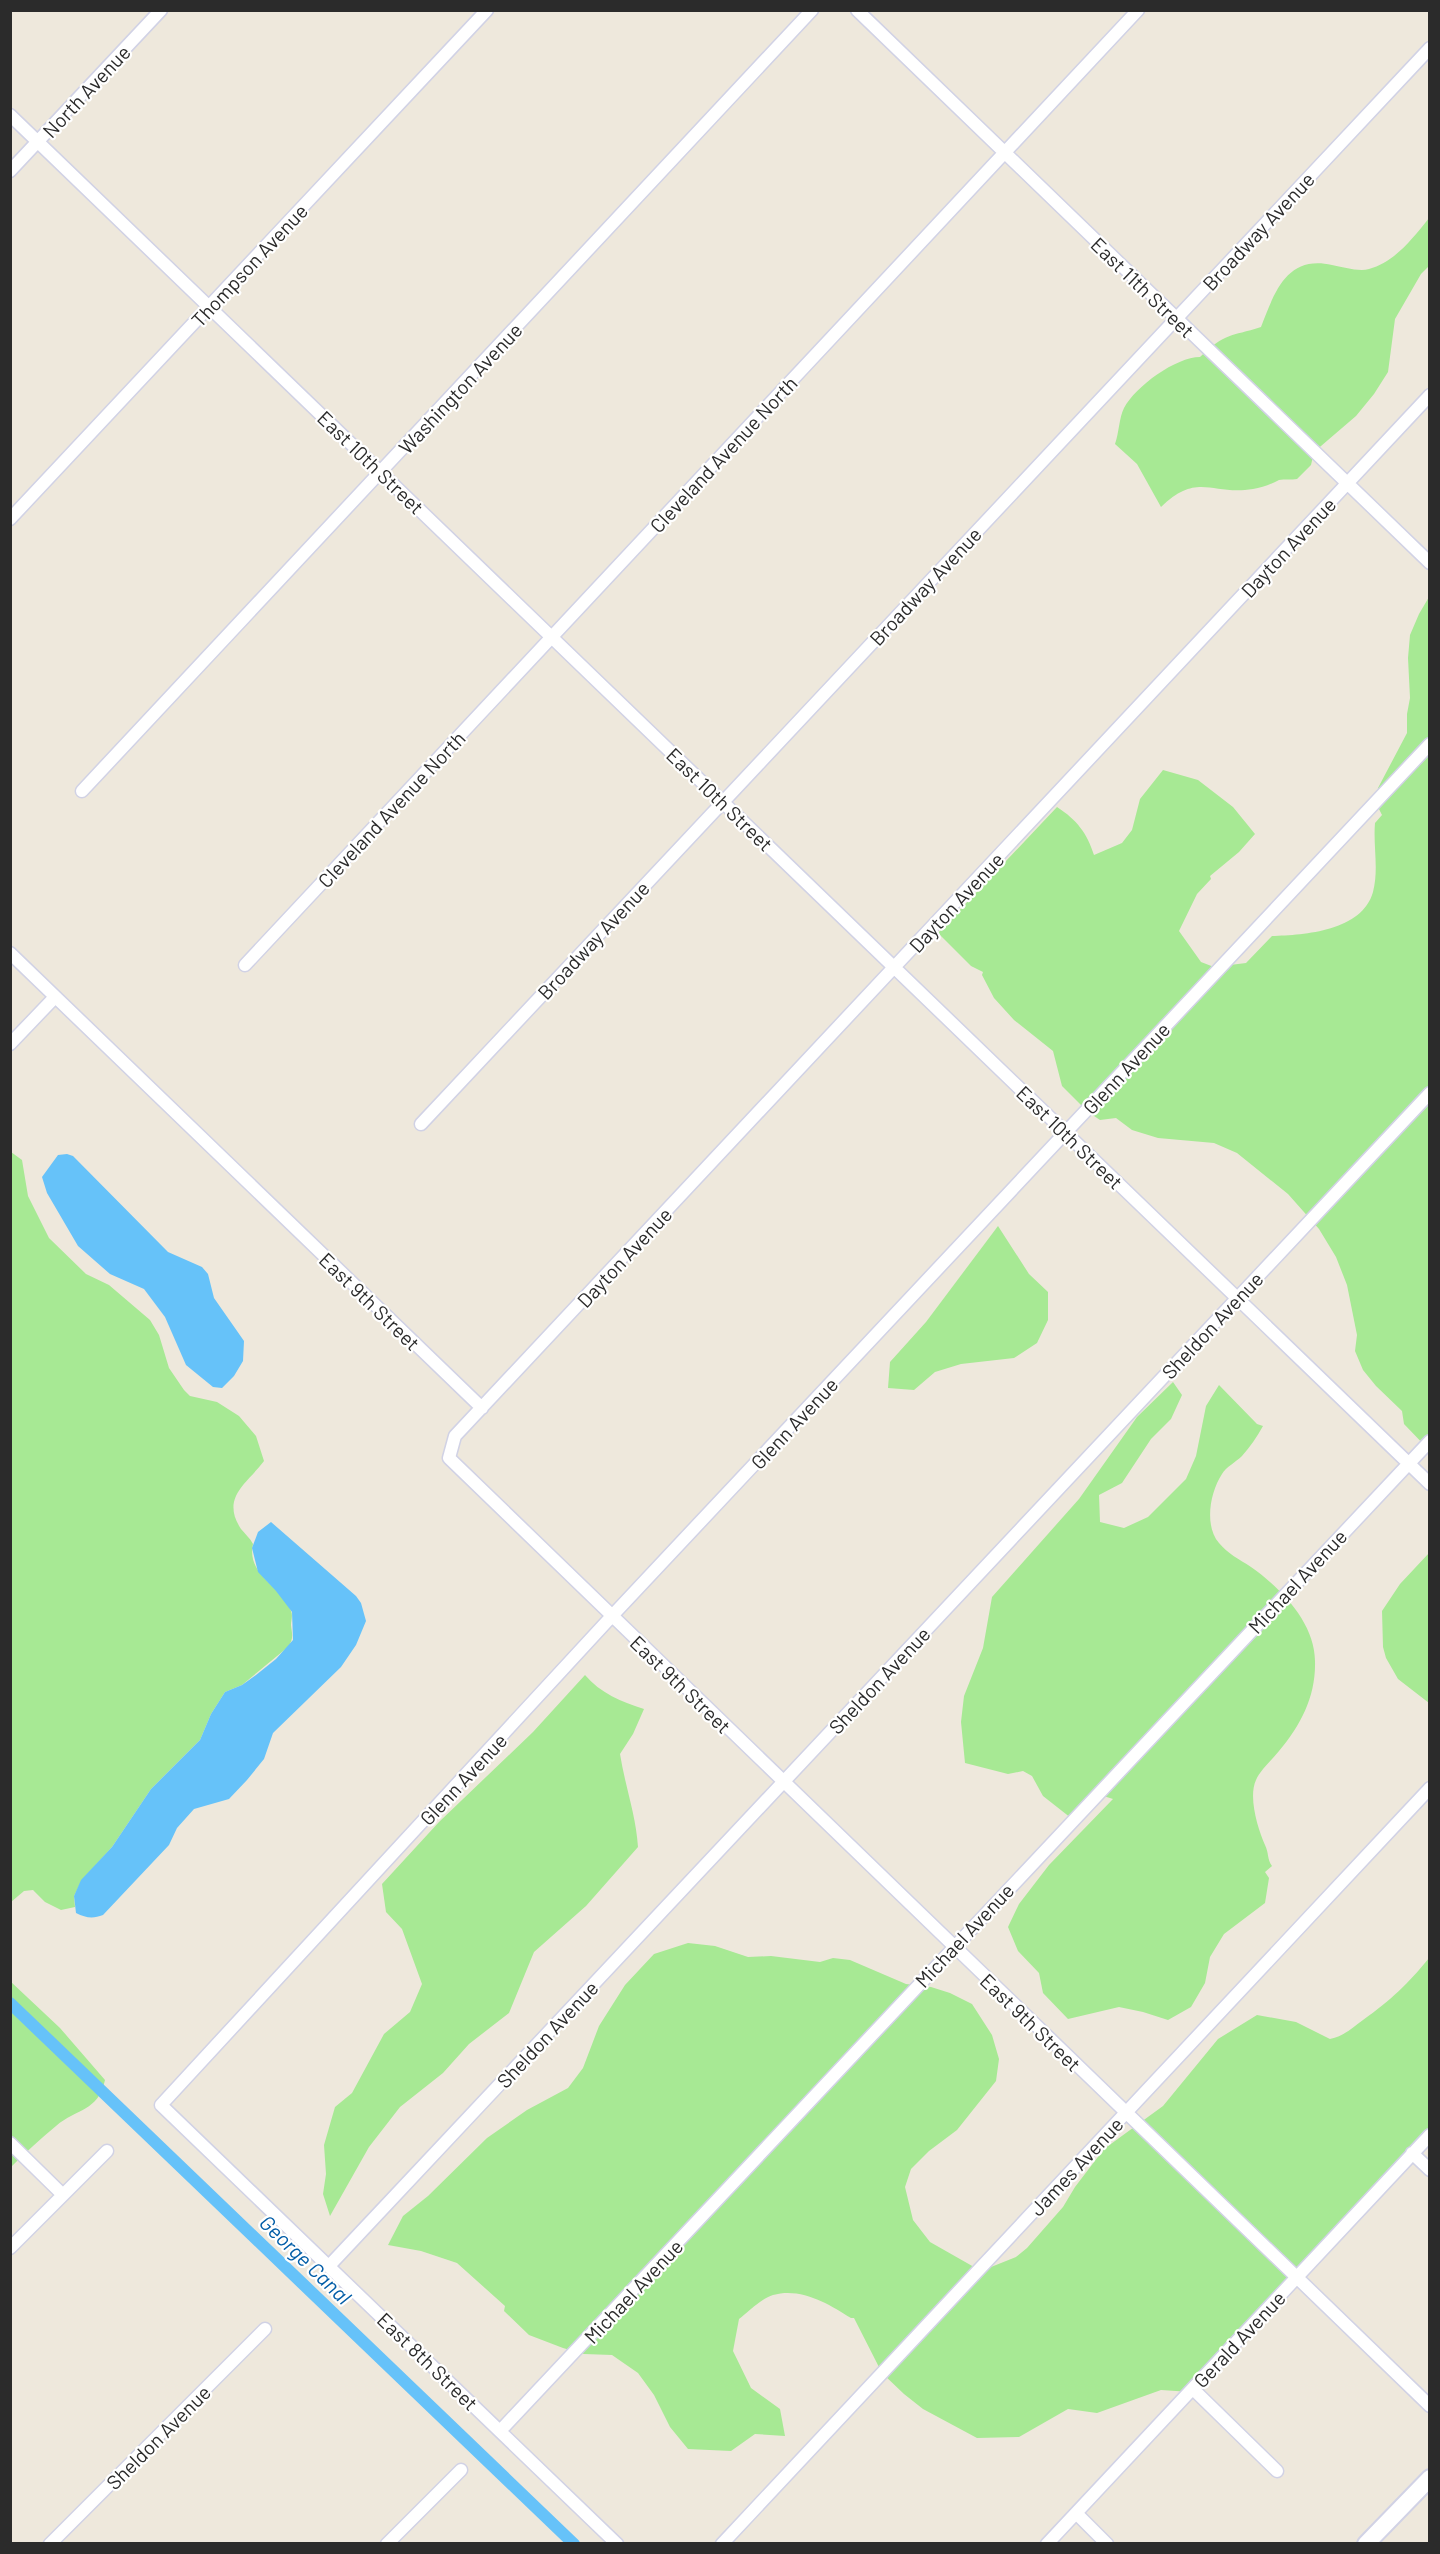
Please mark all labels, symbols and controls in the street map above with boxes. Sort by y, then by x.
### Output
street label: North Avenue [37,40,135,142]
street label: Broadway Avenue [1197,167,1319,295]
street label: Thompson Avenue [186,199,312,331]
street label: East 11th Street [1086,232,1200,342]
street label: Washington Avenue [393,318,527,458]
street label: Cleveland Avenue North [644,371,802,537]
street label: East 10th Street [313,405,429,519]
street label: Dayton Avenue [1236,492,1340,602]
street label: Broadway Avenue [864,522,986,650]
street label: Cleveland Avenue North [312,726,470,892]
street label: East 10th Street [662,742,778,856]
street label: Dayton Avenue [904,847,1008,957]
street label: Broadway Avenue [532,876,654,1004]
street label: Glenn Avenue [1077,1017,1175,1119]
street label: East 10th Street [1012,1080,1128,1194]
street label: Dayton Avenue [572,1202,676,1312]
street label: East 9th Street [315,1247,425,1355]
street label: Sheldon Avenue [1156,1266,1268,1384]
street label: Glenn Avenue [745,1372,843,1474]
street label: Michael Avenue [1243,1524,1351,1638]
street label: Sheldon Avenue [823,1621,935,1739]
street label: East 9th Street [626,1630,736,1738]
street label: Glenn Avenue [414,1728,512,1830]
street label: Michael Avenue [910,1878,1018,1992]
street label: East 9th Street [976,1968,1086,2076]
street label: Sheldon Avenue [491,1975,603,2093]
street label: James Avenue [1024,2112,1128,2220]
water label: George Canal [255,2209,357,2309]
street label: Michael Avenue [579,2234,687,2348]
street label: Gerald Avenue [1188,2286,1290,2392]
street label: East 8th Street [373,2307,483,2415]
street label: Sheldon Avenue [101,2380,215,2494]

